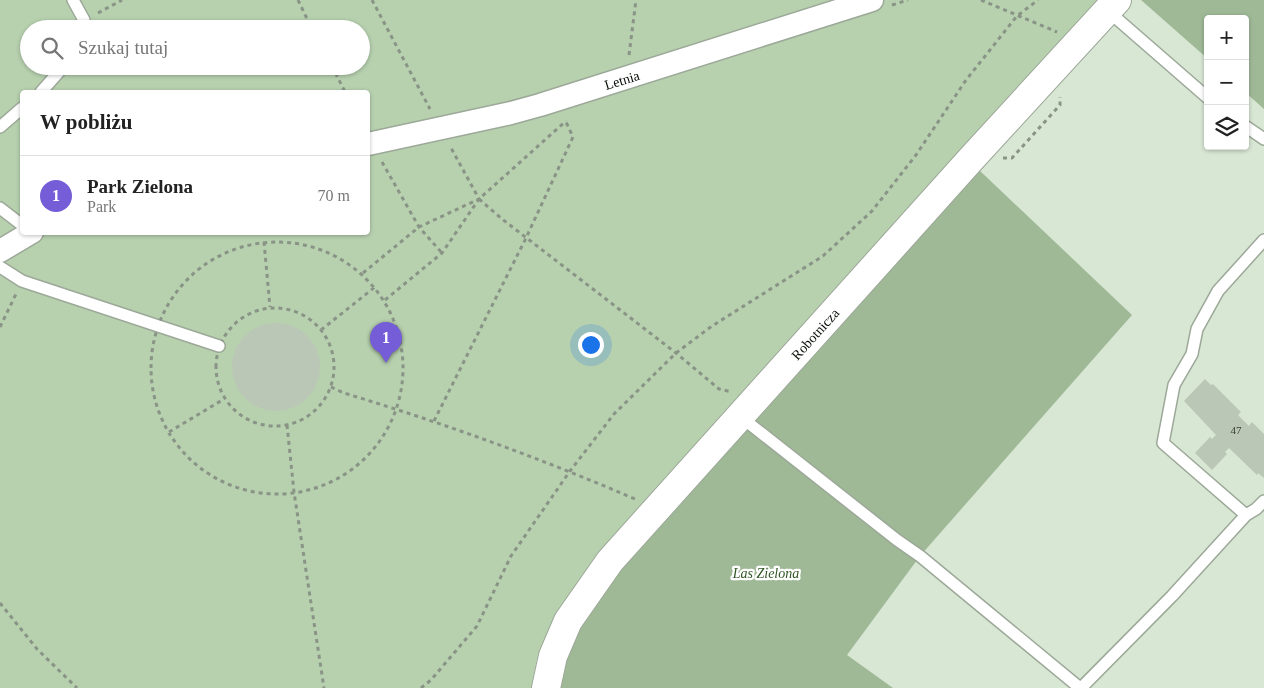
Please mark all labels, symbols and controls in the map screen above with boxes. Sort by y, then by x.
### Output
map controls [1204,15,1249,150]
button: + [1204,15,1249,60]
search box [20,20,370,75]
icon: search [38,34,66,62]
text: Szukaj tutaj [78,37,168,58]
button: − [1204,60,1249,105]
street label: Letnia [603,68,642,93]
button: layers [1204,105,1249,150]
text: W pobliżu [40,110,132,134]
text: Park Zielona [87,176,193,197]
text: 1 [52,187,60,204]
text: 70 m [318,187,350,204]
text: Park [87,198,116,215]
street label: Robotnicza [788,305,843,363]
pin: 1 [370,322,402,363]
your location [578,332,604,358]
house number: 47 [1231,424,1242,436]
park label: Las Zielona [732,566,799,581]

